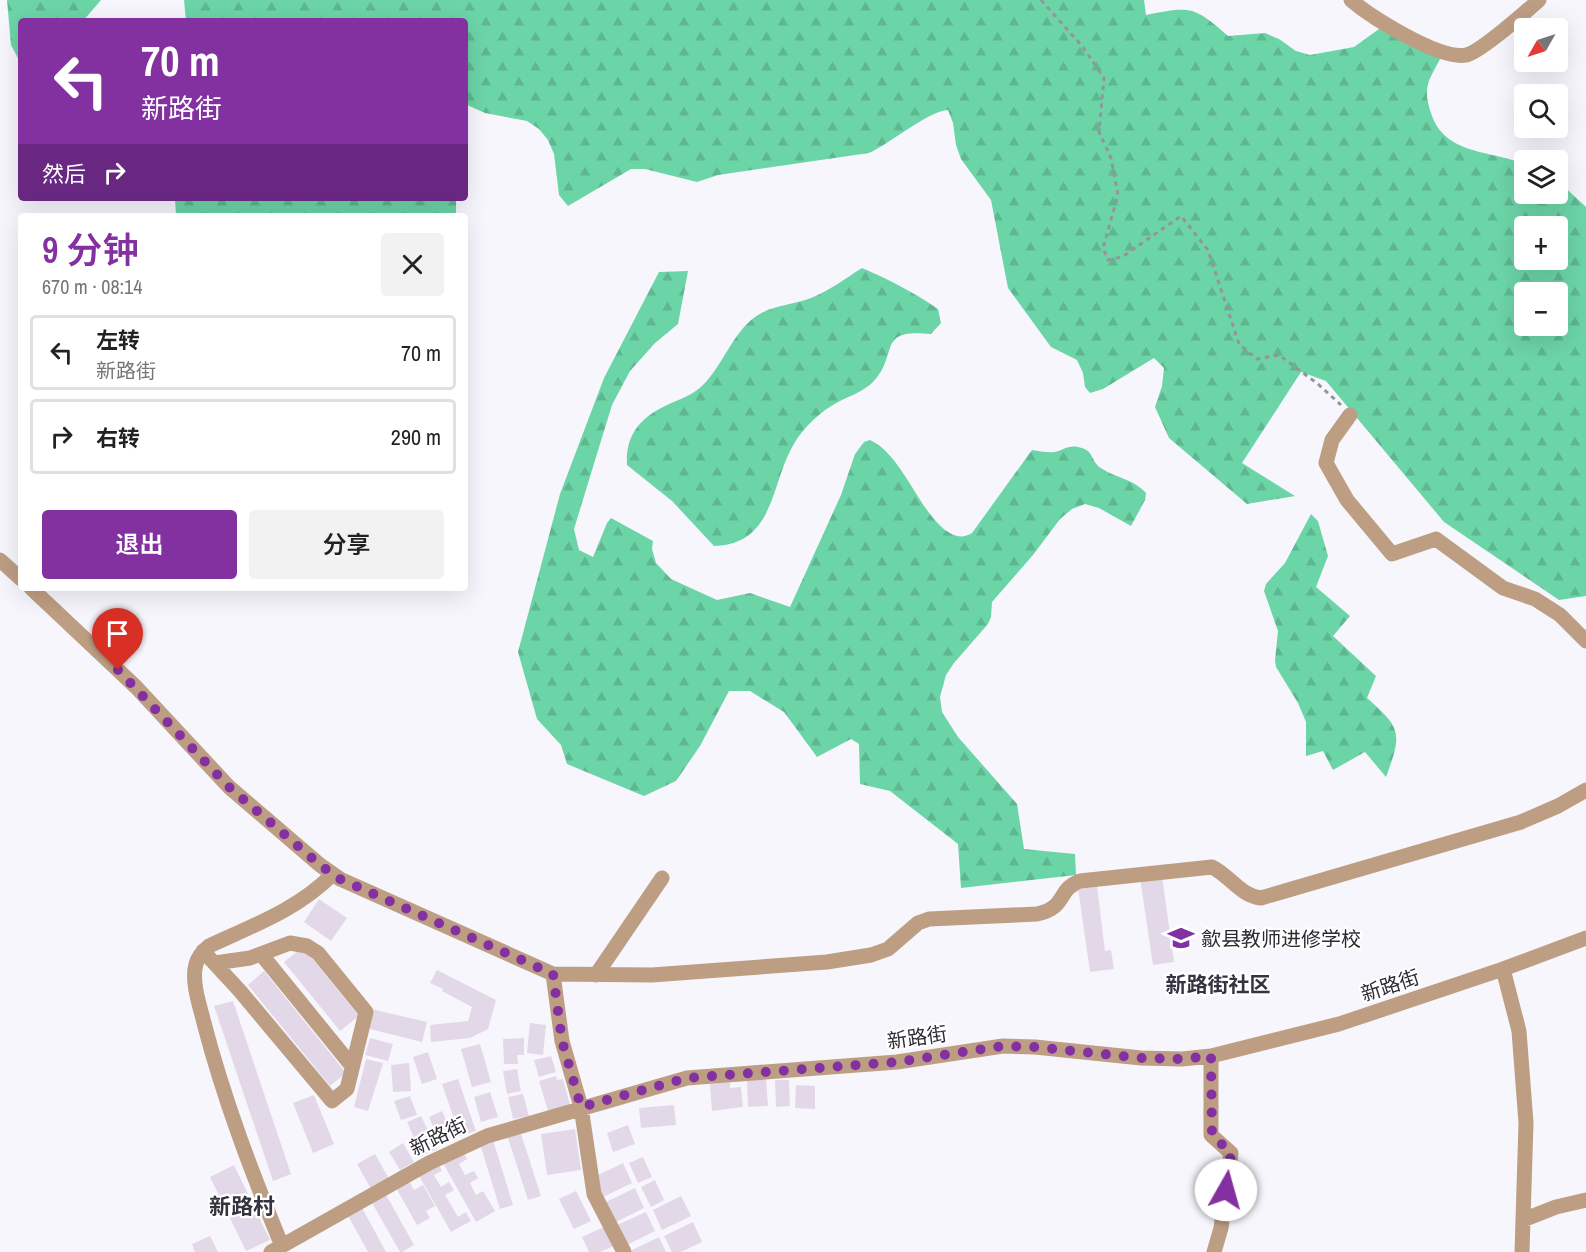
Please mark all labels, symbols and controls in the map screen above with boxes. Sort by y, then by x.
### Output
north arrow [1514,18,1568,72]
map controls [1514,18,1568,336]
text: 70 m [141,33,220,89]
icon: left [42,42,120,120]
button: search [1514,84,1568,138]
text: 新路街 [141,90,222,126]
button: layers [1514,150,1568,204]
icon: right [98,156,131,189]
text: 然后 [42,159,86,189]
button: + [1514,216,1568,270]
text: 9 分钟 [42,226,139,274]
button: close [381,233,444,296]
text: 670 m · 08:14 [42,273,142,300]
button: − [1514,282,1568,336]
text: 左转 [96,325,140,355]
icon: left [45,336,78,369]
text: 70 m [401,338,441,368]
text: 新路街 [96,357,156,384]
icon: right [45,420,78,453]
text: 290 m [391,422,441,452]
text: 右转 [96,423,140,453]
button: 退出 [42,510,237,579]
button: 分享 [249,510,444,579]
pin [92,608,143,670]
icon: arrive [101,617,134,650]
school or university icon: 歙县教师进修学校 [1166,923,1196,953]
place label: 歙县教师进修学校 [1201,925,1361,952]
street label: 新路街 [1357,963,1423,1007]
district label: 新路街社区 [1166,970,1271,999]
street label: 新路街 [885,1019,949,1055]
street label: 新路街 [405,1111,471,1161]
position arrow [1194,1158,1258,1222]
district label: 新路村 [209,1191,275,1221]

